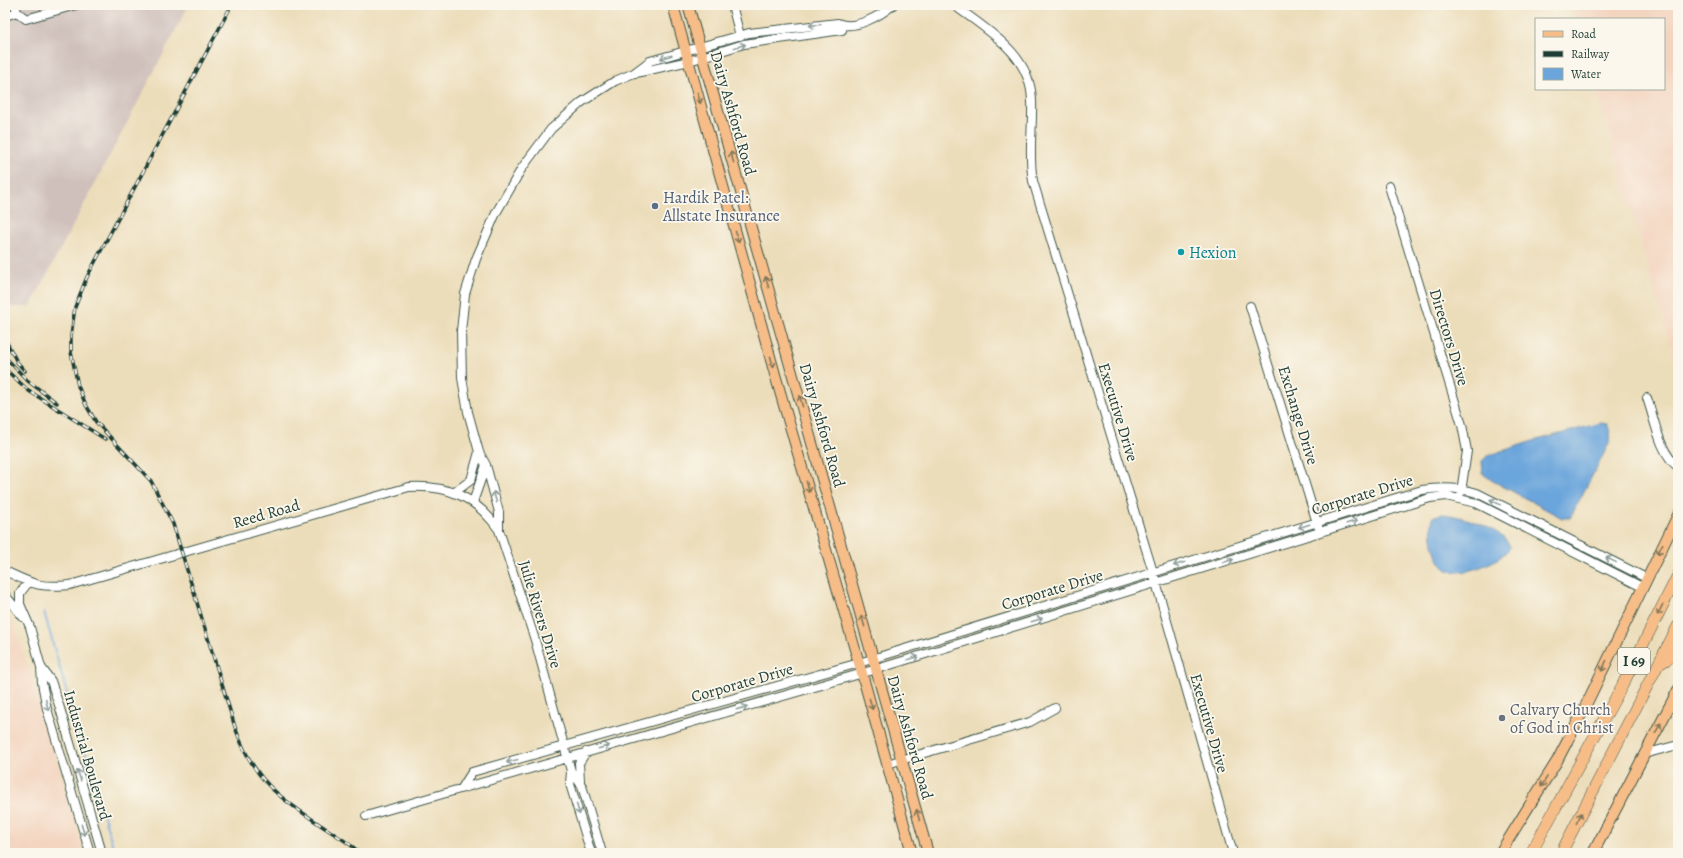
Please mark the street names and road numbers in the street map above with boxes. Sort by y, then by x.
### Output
street label: Dairy Ashford Road [705,49,761,178]
street label: Directors Drive [1424,286,1474,389]
street label: Executive Drive [1093,360,1144,464]
street label: Dairy Ashford Road [794,361,850,490]
street label: Exchange Drive [1273,363,1324,468]
street label: Corporate Drive [1309,469,1416,521]
street label: Reed Road [230,494,303,534]
street label: Julie Rivers Drive [513,558,567,671]
street label: Corporate Drive [999,564,1106,616]
road number: I 69 [1618,648,1650,674]
street label: Corporate Drive [689,658,796,708]
street label: Executive Drive [1184,671,1234,775]
street label: Dairy Ashford Road [882,673,938,802]
street label: Industrial Boulevard [58,688,116,823]

